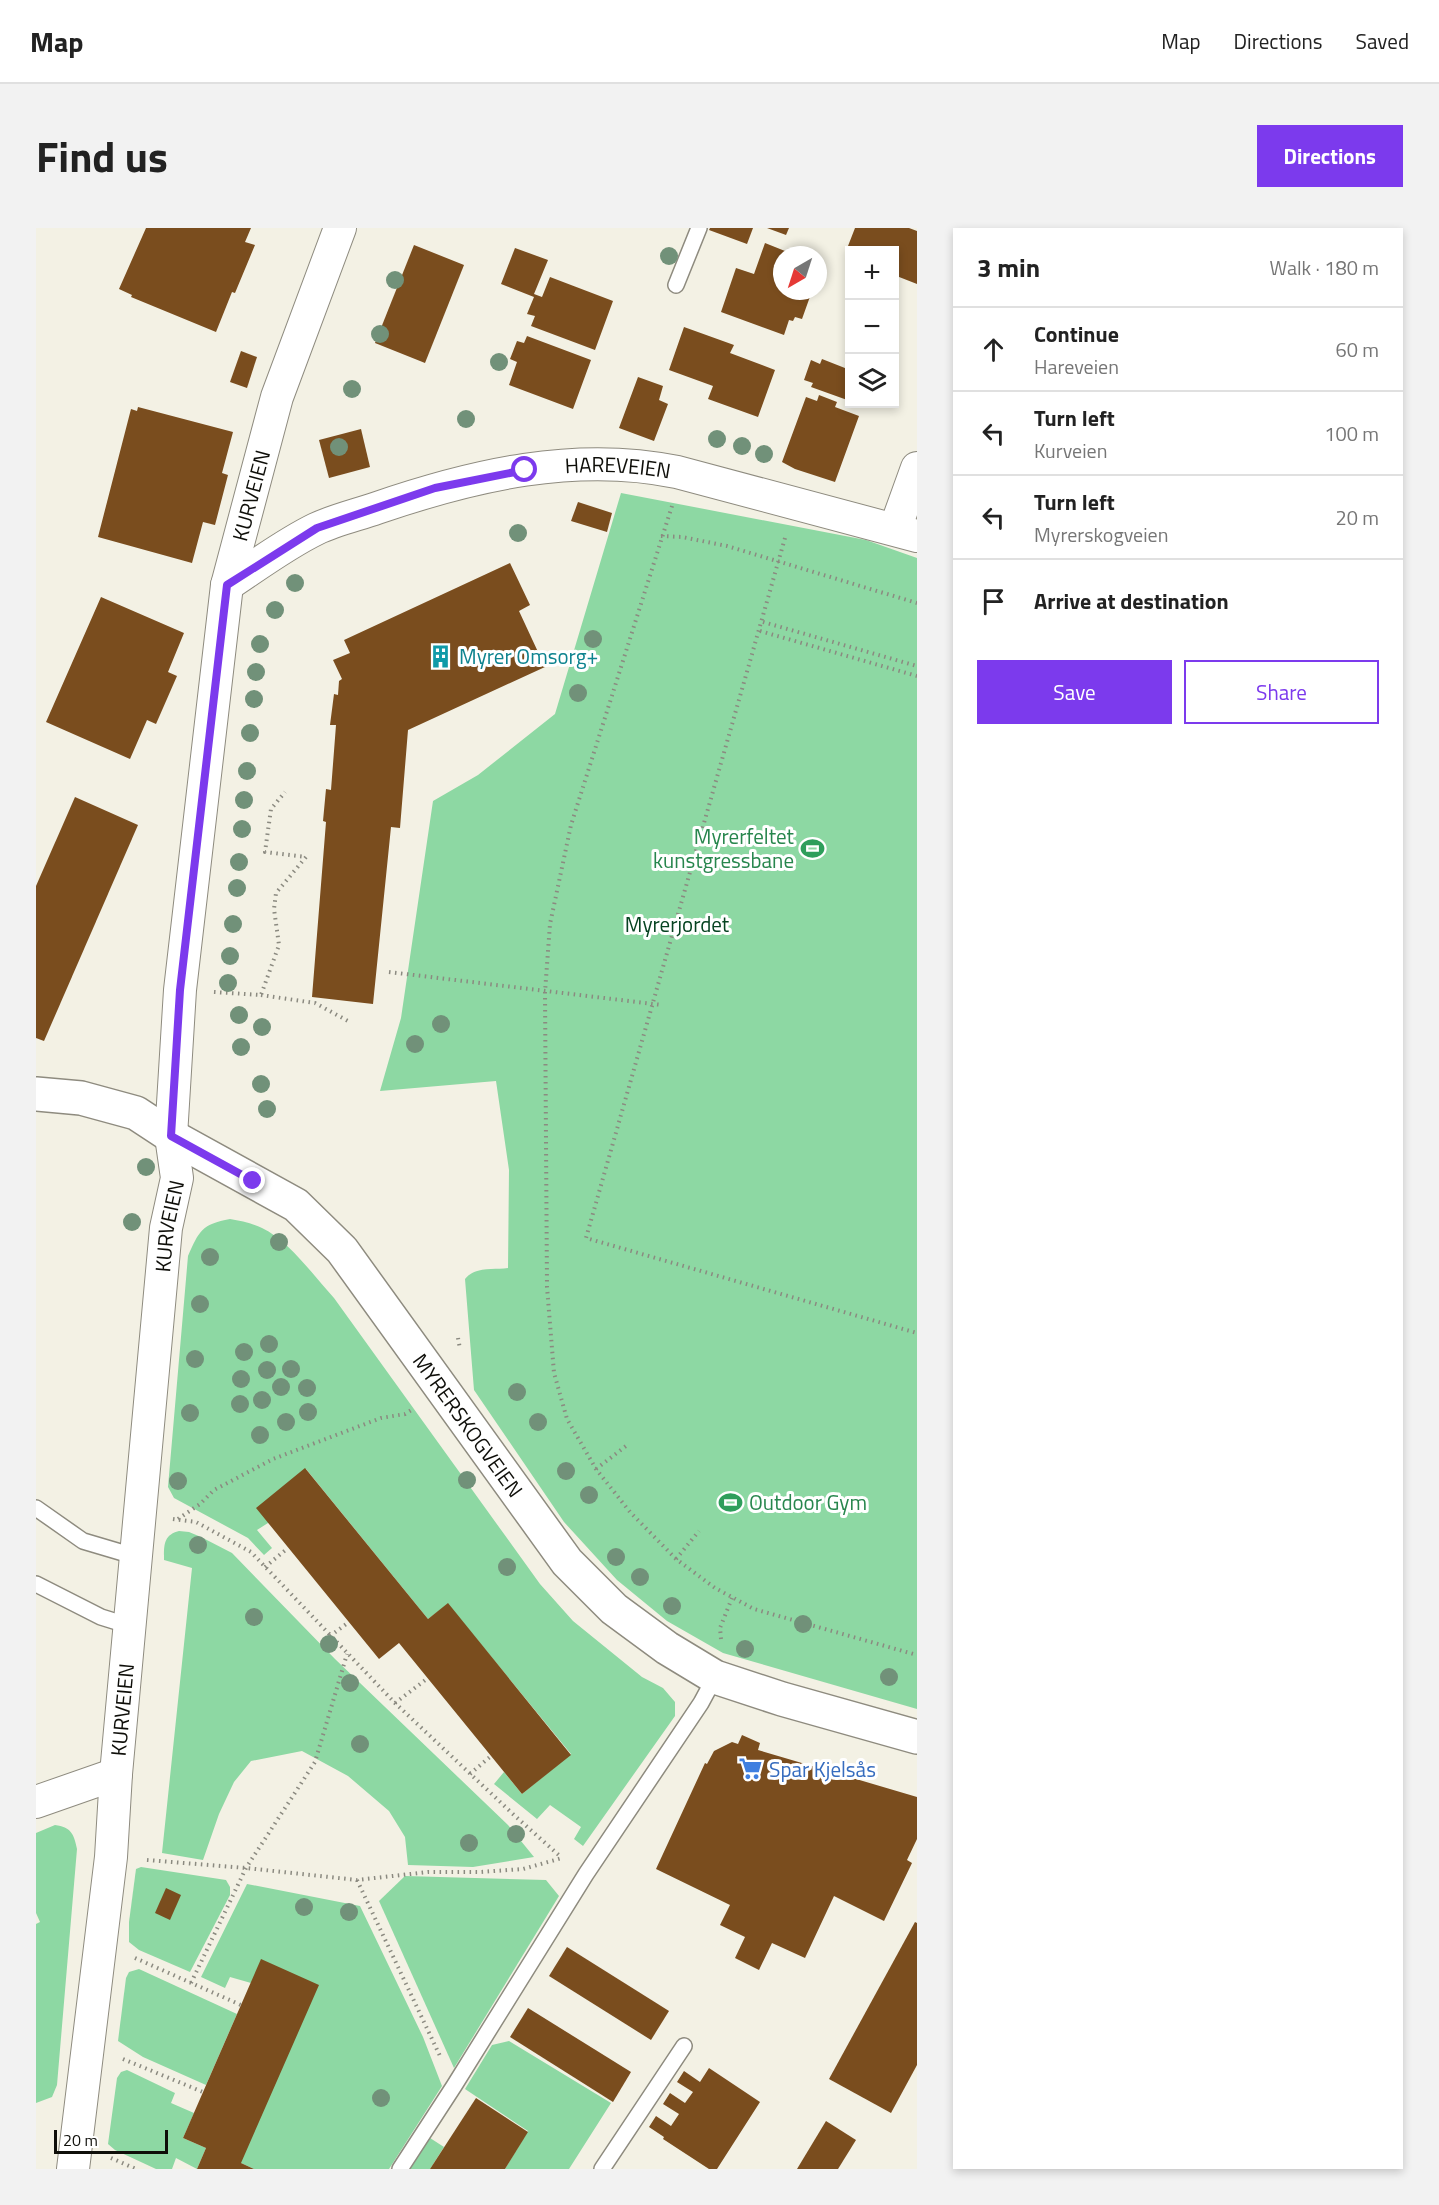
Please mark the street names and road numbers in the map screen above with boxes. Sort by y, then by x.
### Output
street label: KURVEIEN [223,446,278,545]
street label: HAREVEIEN [564,448,673,486]
street label: KURVEIEN [146,1177,192,1274]
street label: MYRERSKOGVEIEN [405,1346,531,1504]
street label: KURVEIEN [102,1662,142,1758]

